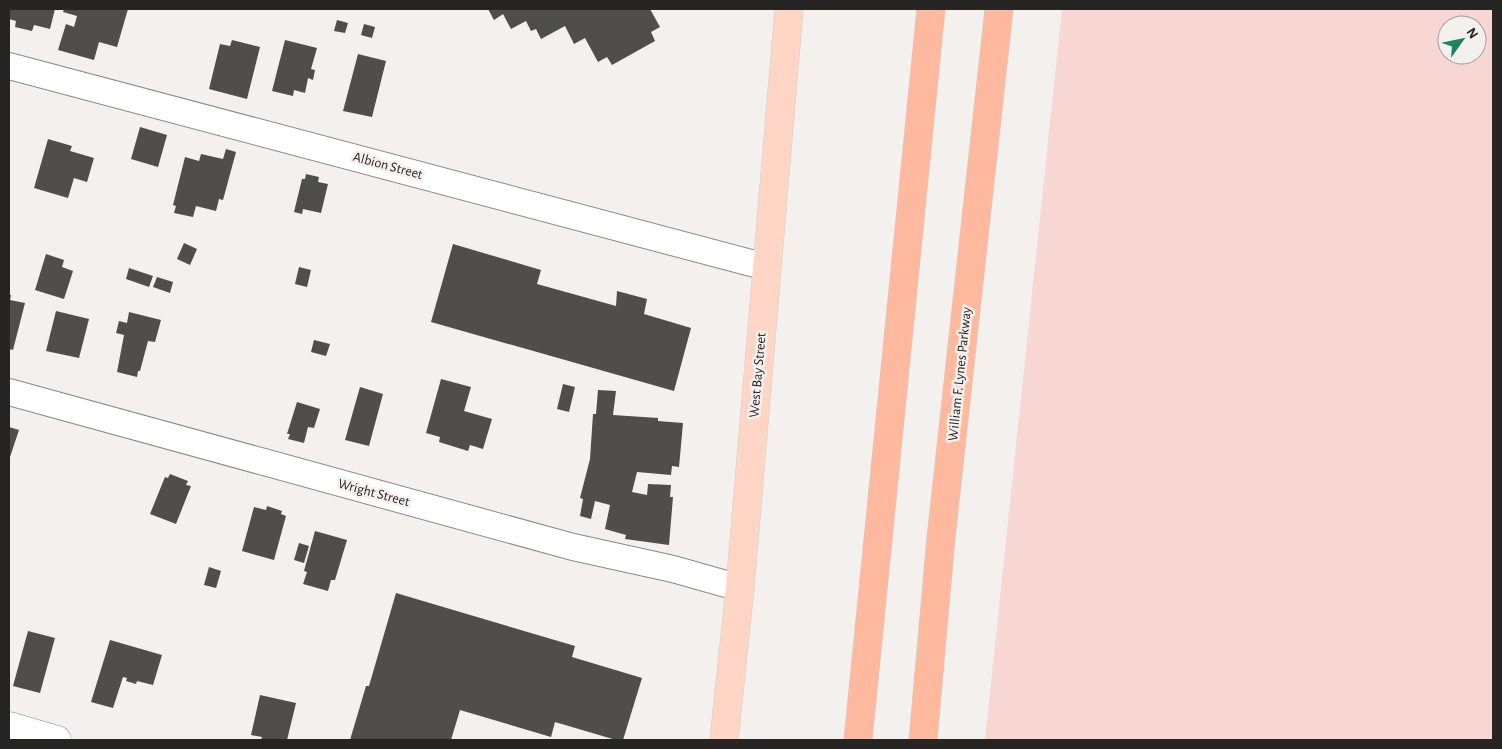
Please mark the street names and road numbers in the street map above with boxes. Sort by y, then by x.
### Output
street label: Albion Street [351,150,425,182]
street label: William F. Lynes Parkway [946,306,974,442]
street label: West Bay Street [747,331,769,418]
street label: Wright Street [336,477,412,509]

